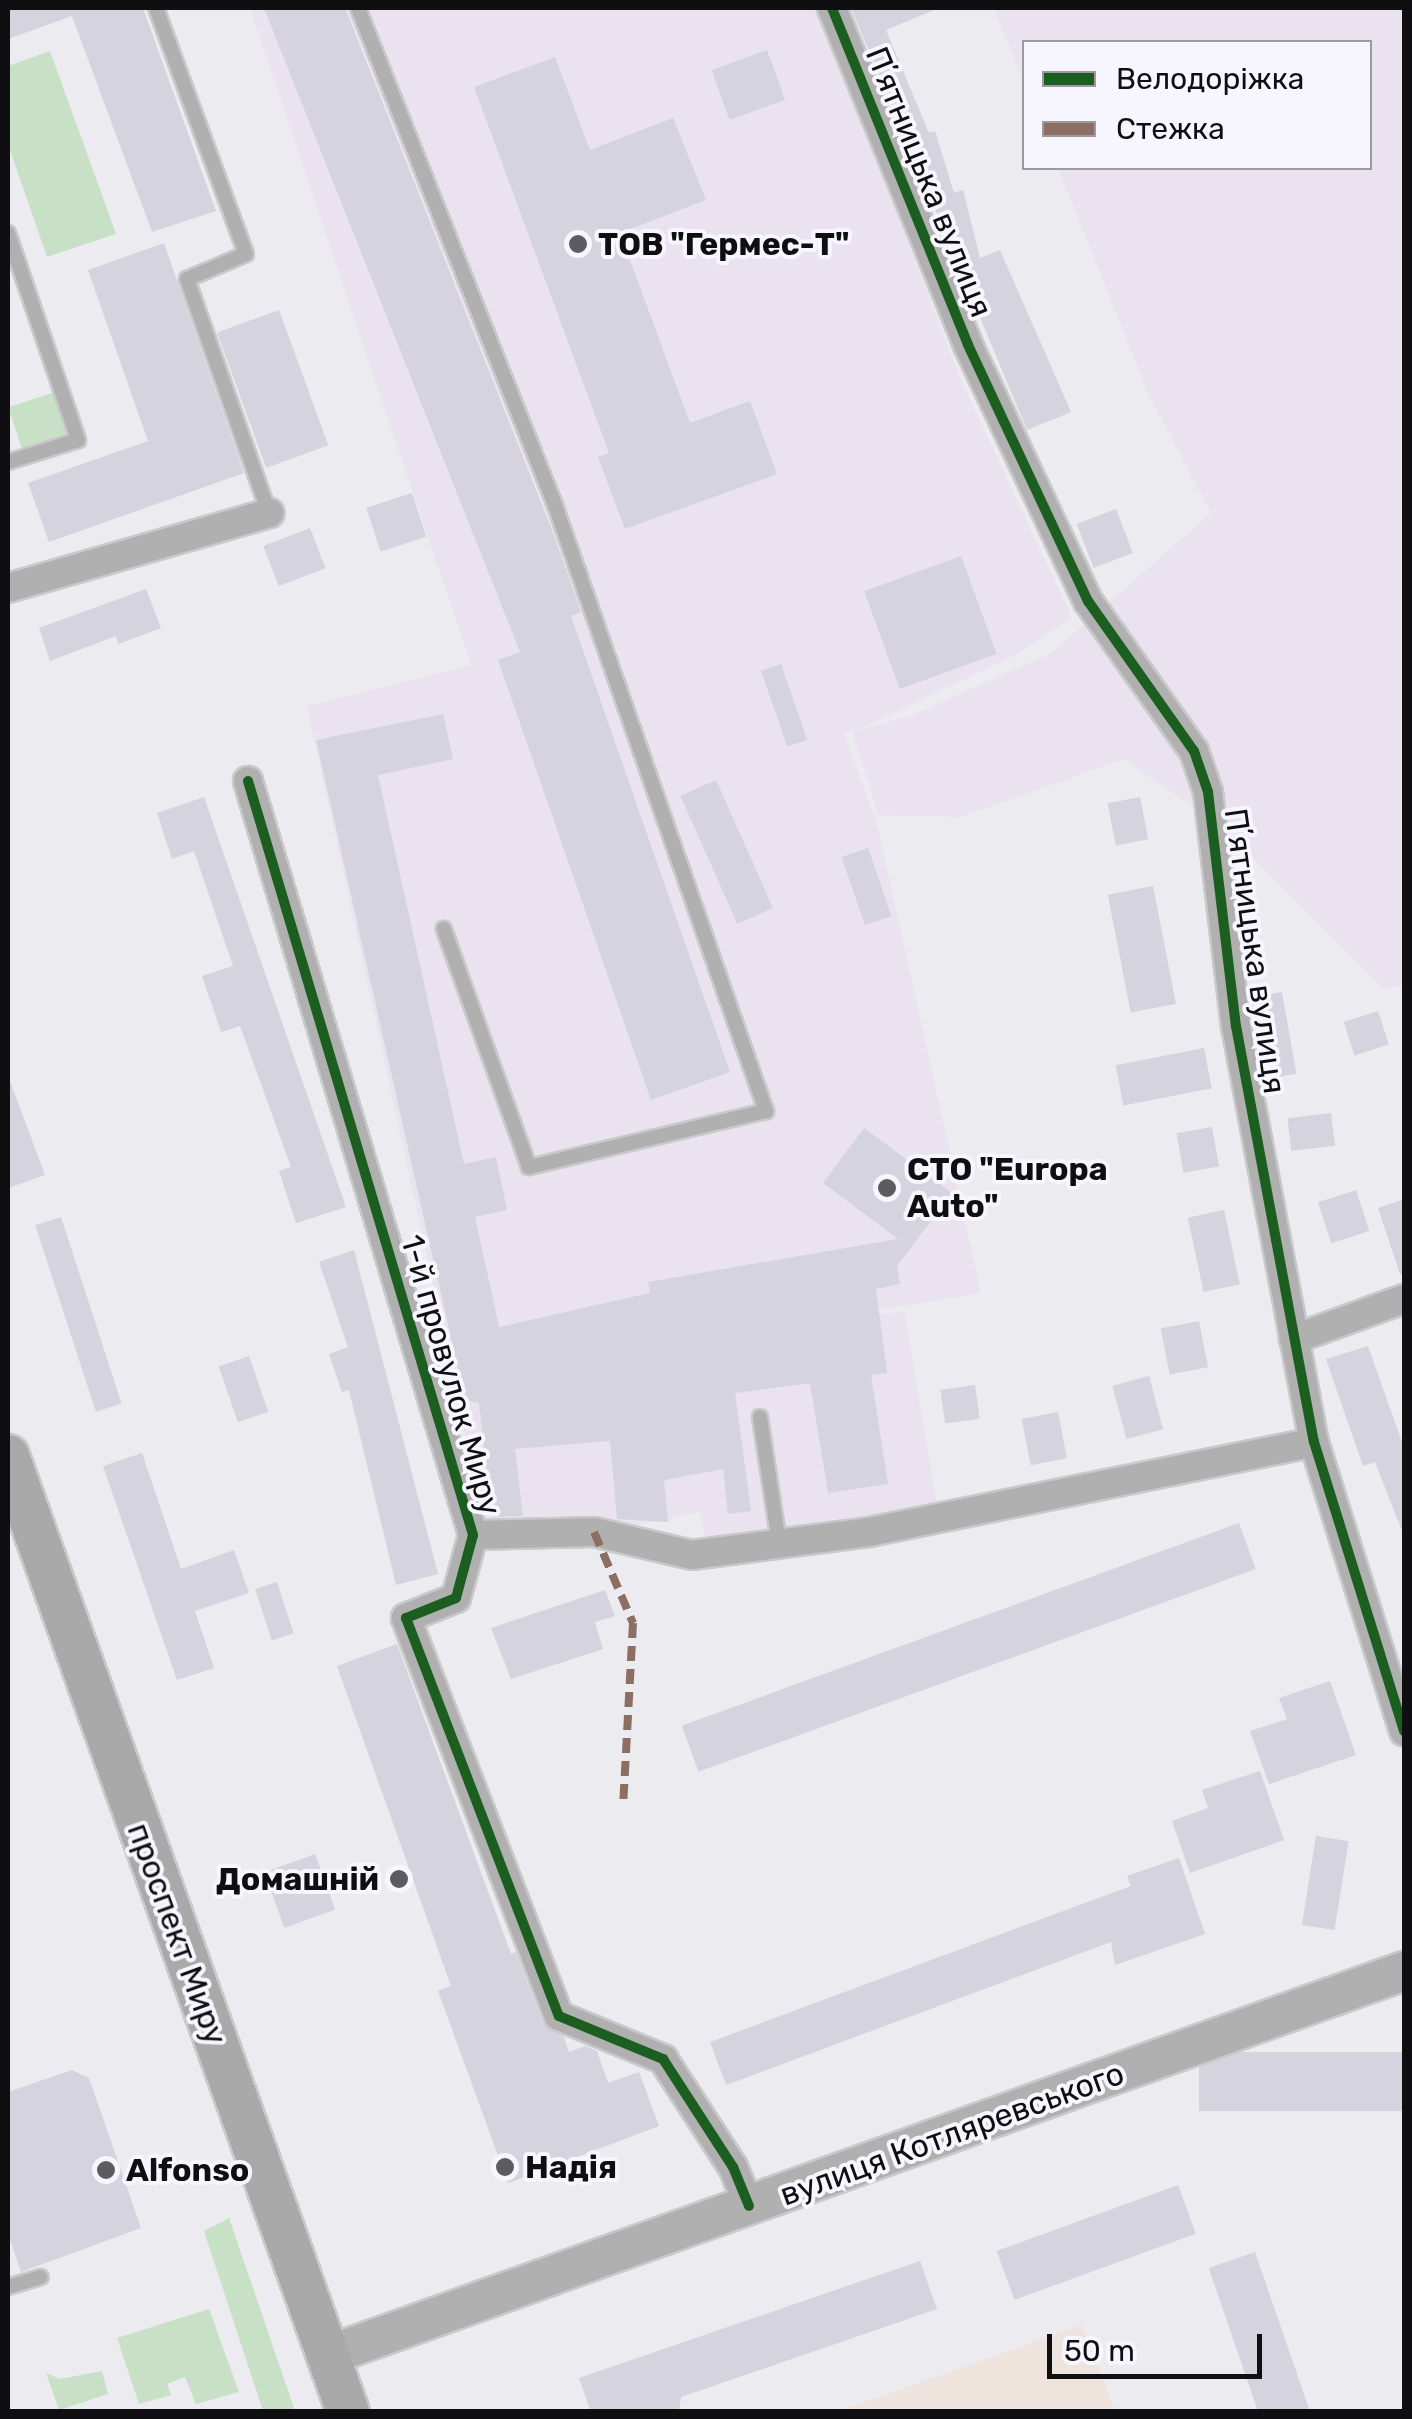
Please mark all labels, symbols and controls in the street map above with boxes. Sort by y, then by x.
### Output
legend [1022,40,1372,170]
street label: Пʼятницька вулиця [857,41,1001,323]
text: Велодоріжка [1116,61,1304,97]
text: Стежка [1116,111,1225,147]
place label: ТОВ "Гермес-Т" [598,225,849,263]
marker: ТОВ "Гермес-Т" [567,233,589,255]
street label: Пʼятницька вулиця [1216,806,1294,1096]
place label: СТО "Europa Auto" [907,1151,1108,1226]
marker: СТО "Europa Auto" [876,1177,898,1199]
street label: 1-й провулок Миру [393,1230,509,1520]
street label: проспект Миру [119,1818,235,2050]
place label: Домашній [216,1860,379,1898]
marker: Домашній [388,1868,410,1890]
street label: вулиця Котляревського [775,2054,1129,2214]
place label: Надія [525,2148,617,2186]
place label: Alfonso [126,2151,249,2189]
marker: Надія [494,2156,516,2178]
marker: Alfonso [95,2159,117,2181]
scale bar [1052,2314,1267,2376]
text: 50 m [1064,2333,1135,2369]

